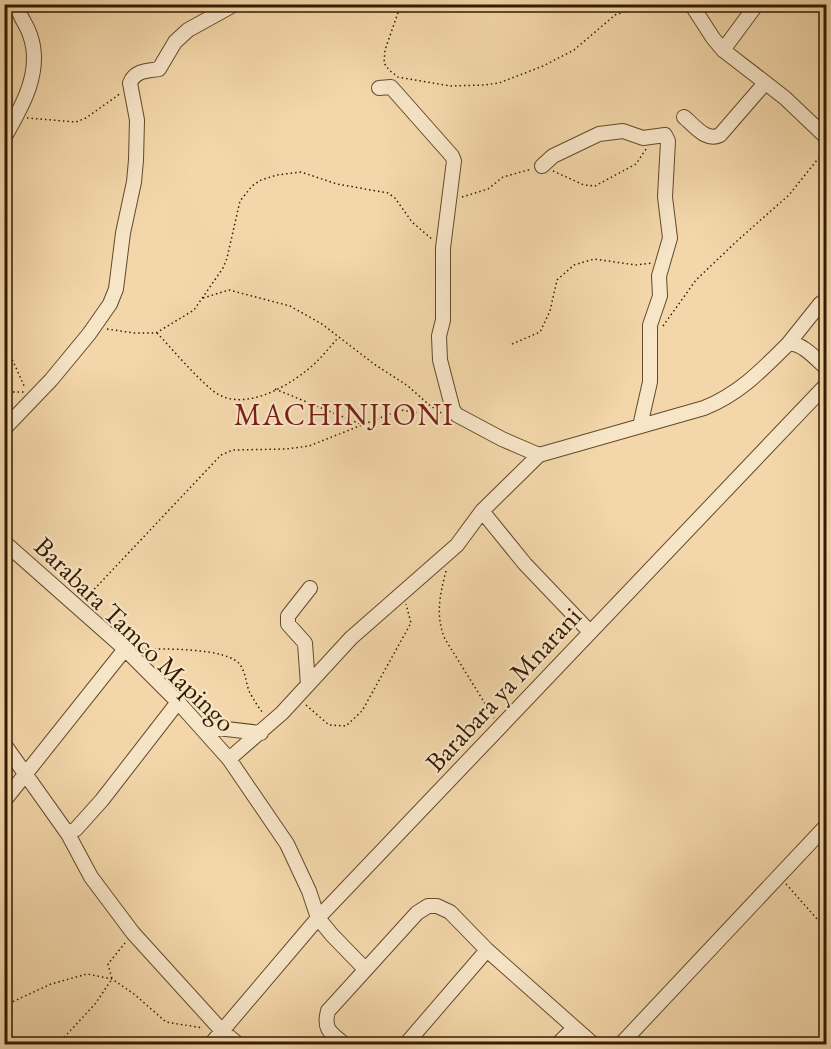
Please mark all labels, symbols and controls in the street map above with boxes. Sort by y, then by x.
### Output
district label: MACHINJIONI [234,395,454,434]
street label: Barabara Tamco Mapingo [27,529,243,739]
street label: Barabara ya Mnarani [417,599,589,779]

